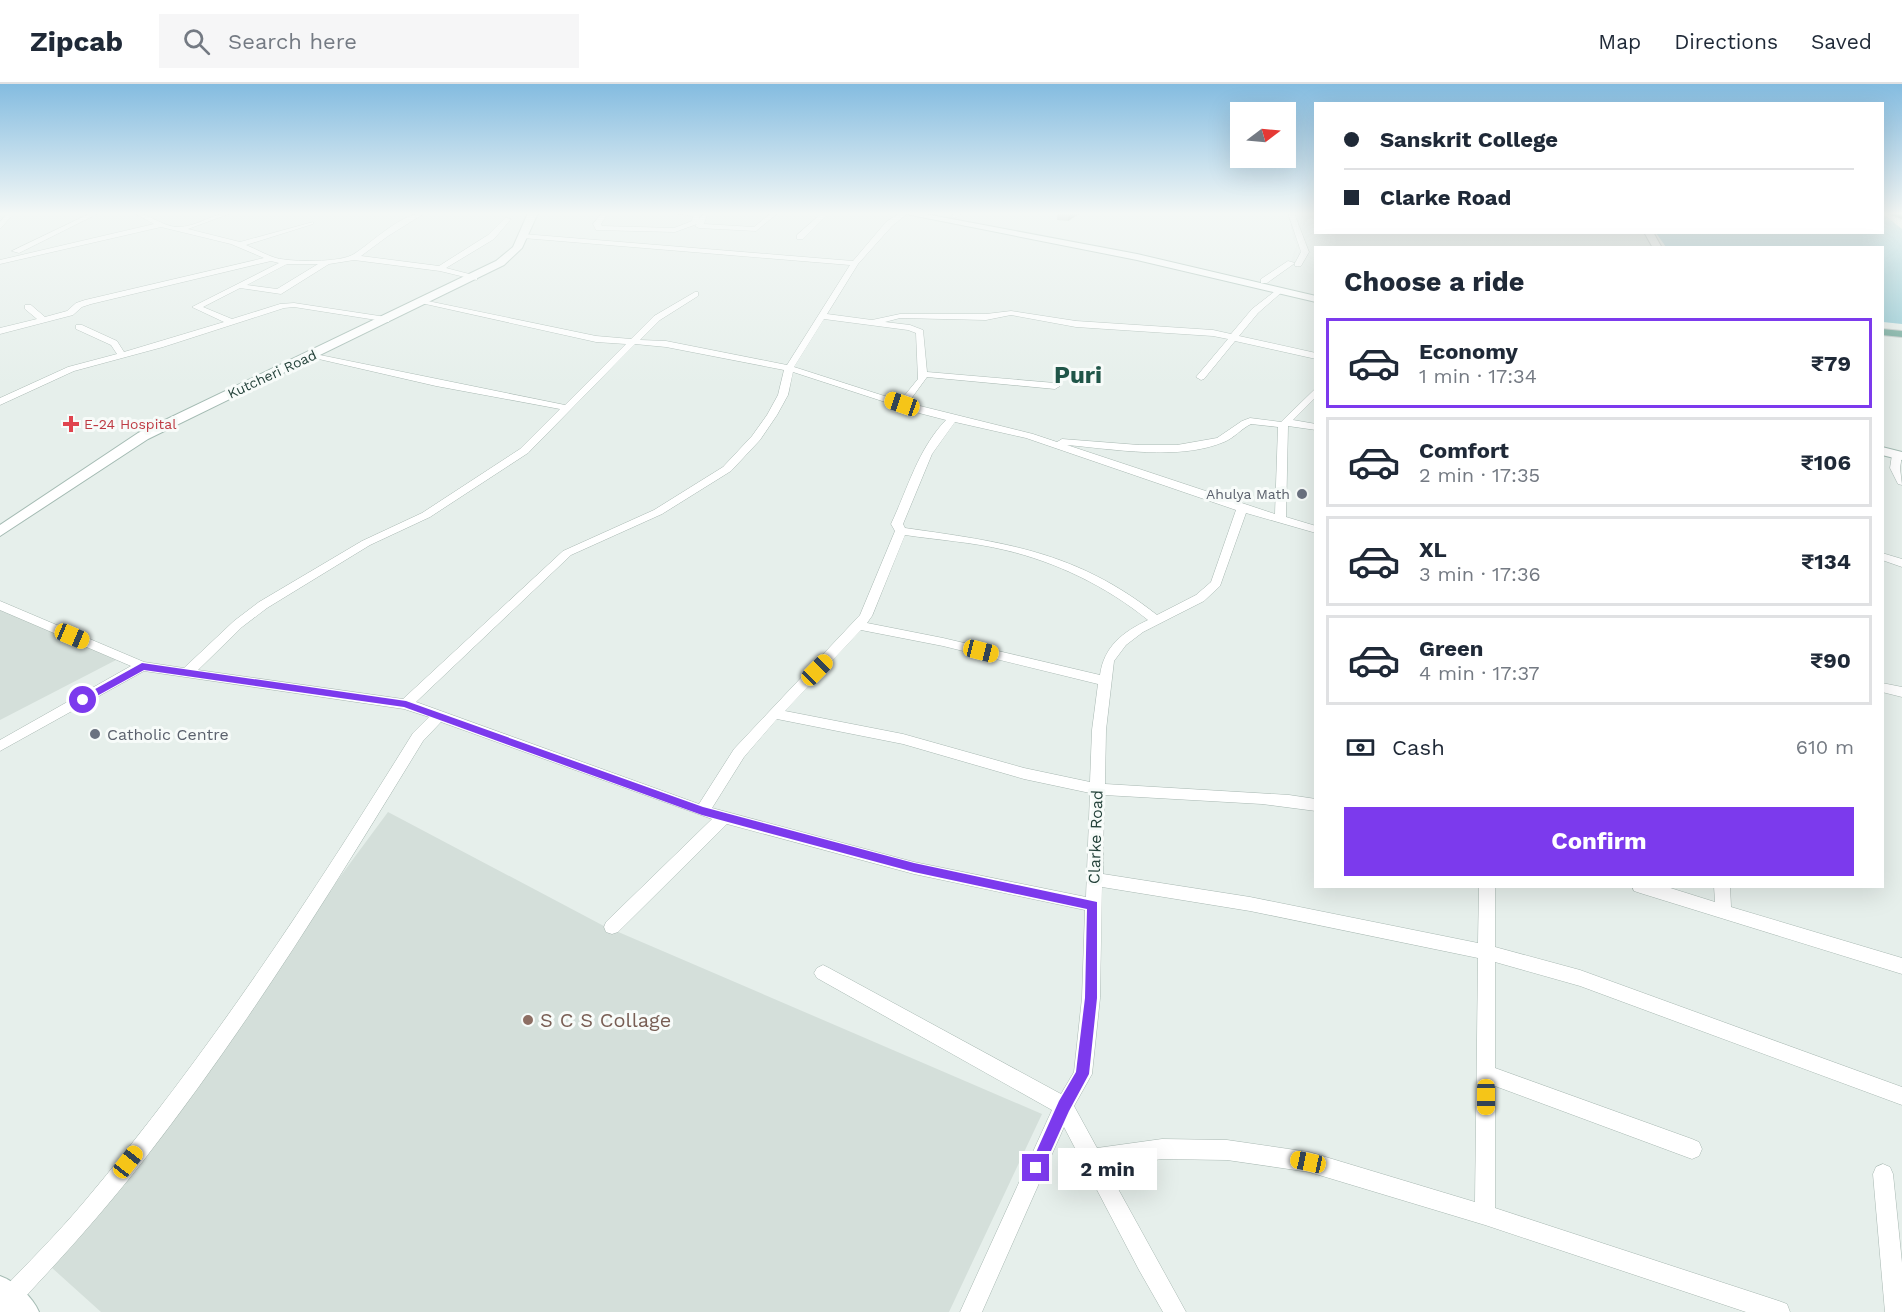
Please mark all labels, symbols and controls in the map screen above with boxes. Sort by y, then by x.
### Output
search box [159,14,579,68]
text: Zipcab [30,25,123,58]
icon: search [180,25,213,58]
text: Search here [228,29,357,54]
text: Map [1598,29,1641,54]
text: Directions [1674,29,1778,54]
text: Saved [1811,29,1872,54]
north arrow [1230,102,1296,168]
map controls [1230,102,1296,168]
text: Sanskrit College [1380,127,1558,152]
text: Clarke Road [1380,185,1511,210]
text: Choose a ride [1344,266,1524,298]
icon: car [1347,336,1401,390]
text: Economy [1419,339,1518,364]
street label: Kutcheri Road [225,346,319,402]
text: ₹79 [1811,351,1851,376]
district label: Puri [1054,361,1102,389]
text: 1 min · 17:34 [1419,364,1537,388]
car [882,390,922,418]
marker: E-24 Hospital [62,415,80,433]
place label: E-24 Hospital [84,416,177,432]
icon: car [1347,435,1401,489]
text: Comfort [1419,438,1509,463]
text: ₹106 [1801,450,1851,475]
text: 2 min · 17:35 [1419,463,1540,487]
place label: Ahulya Math [1206,486,1290,502]
marker: Ahulya Math [1295,487,1309,501]
icon: car [1347,534,1401,588]
text: XL [1419,537,1447,562]
text: ₹134 [1801,549,1851,574]
text: 3 min · 17:36 [1419,562,1541,586]
car [52,621,92,651]
icon: car [1347,633,1401,687]
text: Green [1419,636,1483,661]
car [961,638,1001,664]
text: ₹90 [1810,648,1851,673]
car [798,651,836,689]
text: 4 min · 17:37 [1419,661,1540,685]
route start [69,686,96,713]
place label: Catholic Centre [107,725,229,744]
marker: Catholic Centre [88,727,102,741]
icon: cash [1344,731,1377,764]
text: Cash [1392,735,1445,760]
text: 610 m [1796,735,1854,759]
street label: Clarke Road [1084,790,1107,884]
button: Confirm [1344,807,1854,876]
place label: S C S Collage [540,1008,671,1032]
marker: S C S Collage [521,1013,535,1027]
car [1477,1079,1495,1115]
car [110,1142,146,1182]
callout: 2 min [1057,1147,1156,1189]
car [1289,1149,1327,1175]
route end [1022,1154,1049,1181]
text: 2 min [1080,1157,1135,1181]

